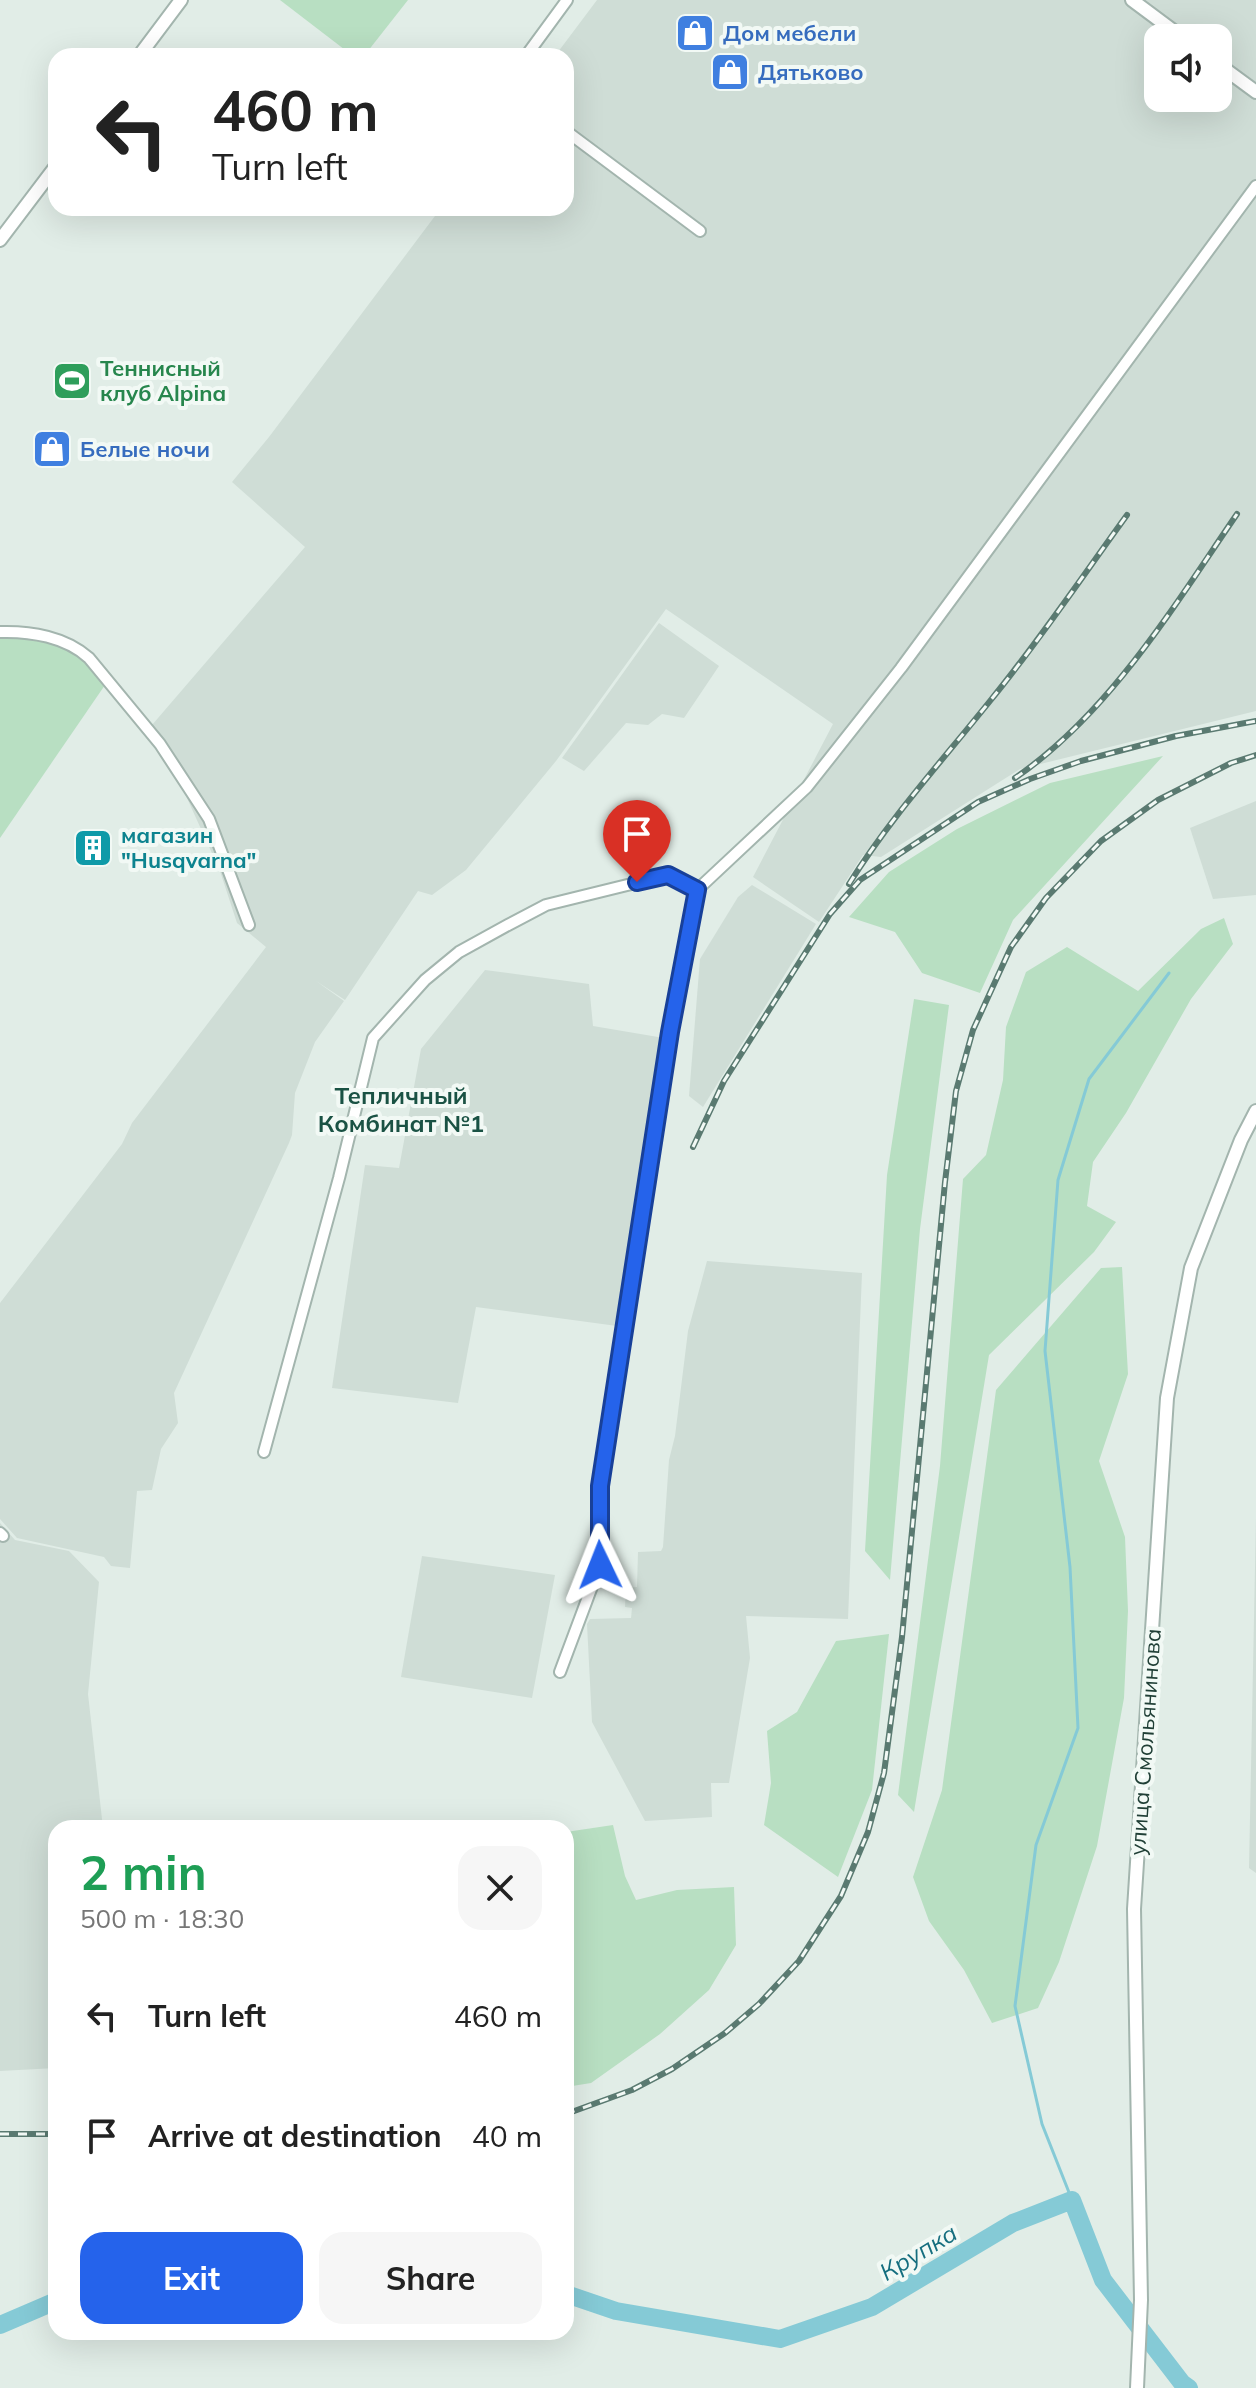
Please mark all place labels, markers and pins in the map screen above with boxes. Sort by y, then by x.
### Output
shop icon: Дом мебели [674,12,716,54]
place label: Дом мебели [723,19,856,47]
shop icon: Дятьково [709,51,751,93]
place label: Дятьково [758,58,864,86]
place label: Теннисный клуб Alpina [100,354,226,407]
sports icon: Теннисный клуб Alpina [51,360,93,402]
shop icon: Белые ночи [31,428,73,470]
place label: Белые ночи [80,435,210,463]
pin [603,800,671,882]
place label: магазин "Husqvarna" [121,821,256,874]
building icon: магазин "Husqvarna" [72,827,114,869]

